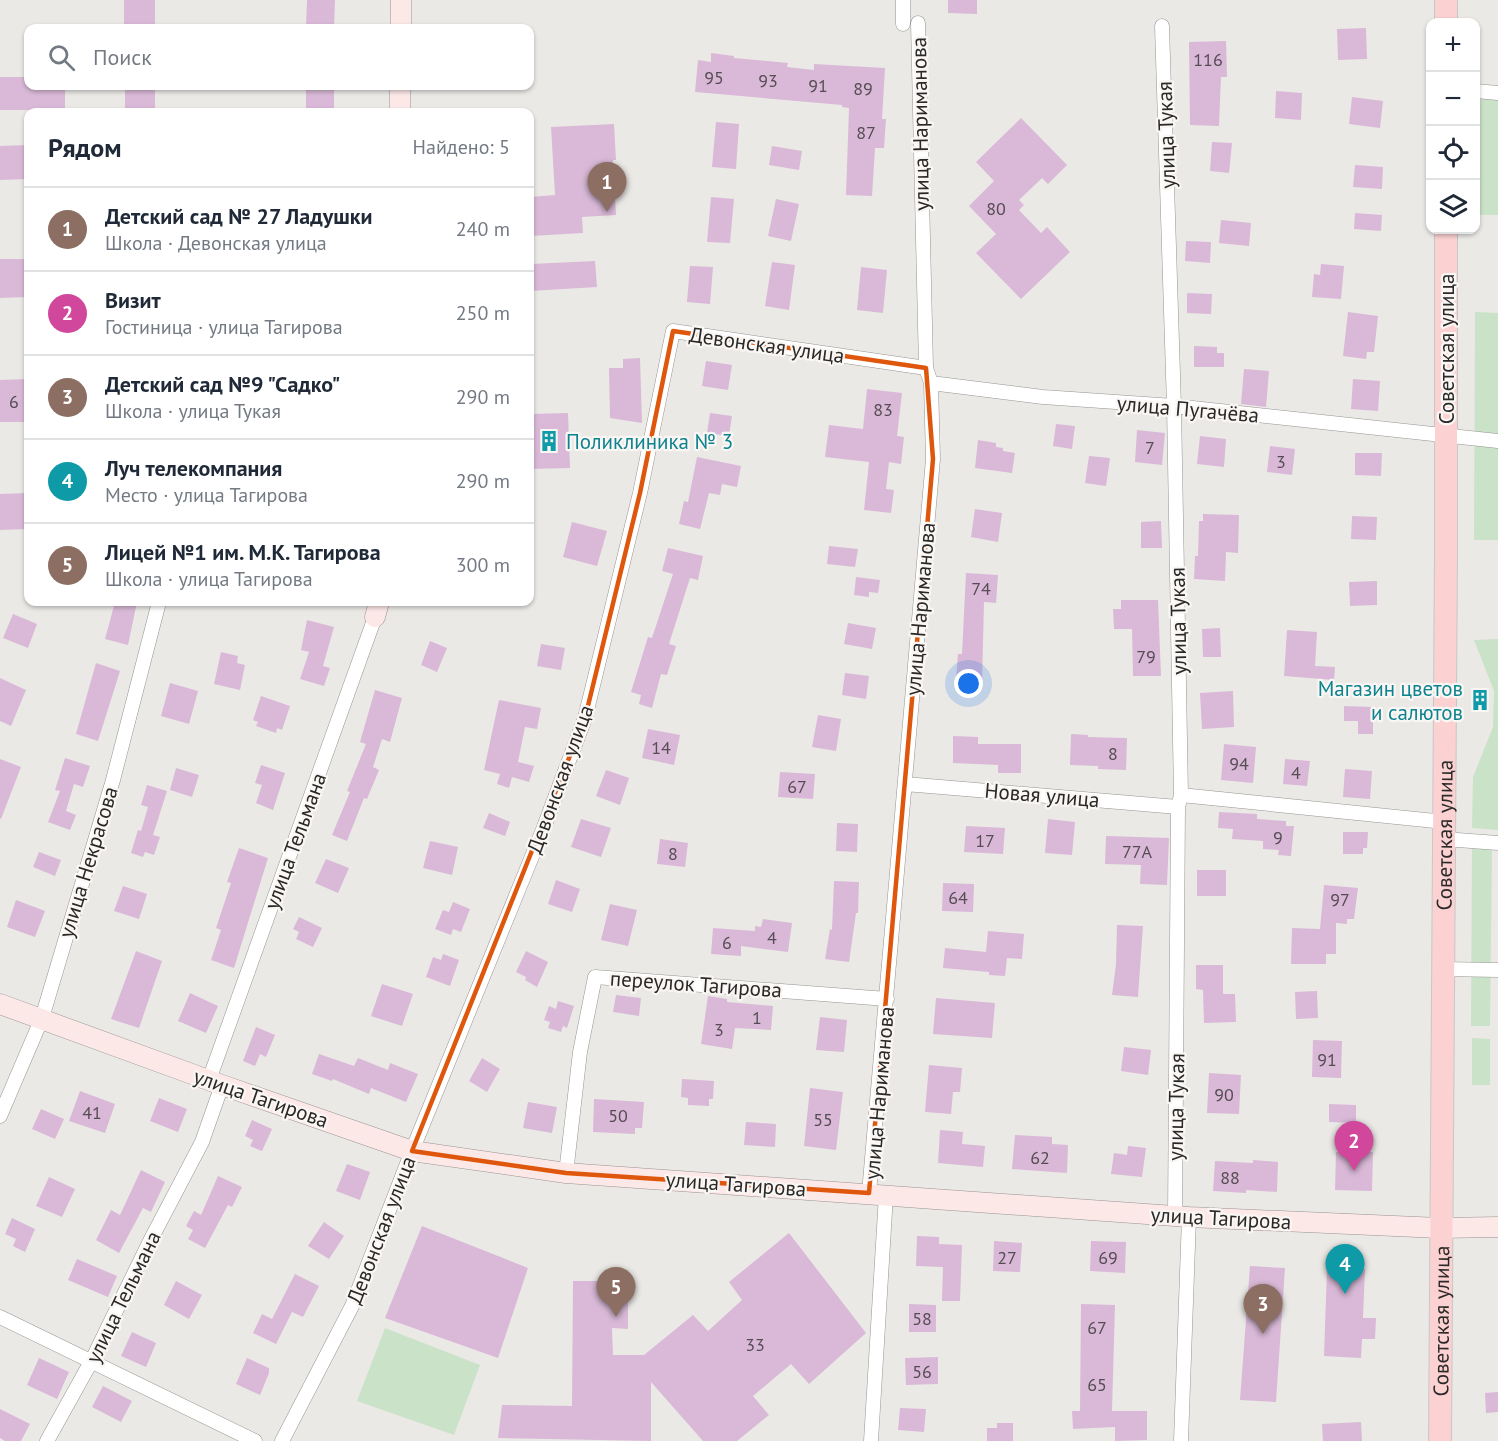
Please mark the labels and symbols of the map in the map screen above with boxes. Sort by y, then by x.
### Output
street label: улица Нариманова [905,37,935,211]
house number: 116 [1193,48,1223,71]
house number: 95 [704,66,724,89]
house number: 93 [758,69,778,92]
house number: 91 [808,74,828,97]
house number: 89 [853,77,873,100]
street label: улица Тукая [1151,81,1181,189]
house number: 87 [856,121,876,144]
pin: 1 [588,162,626,212]
house number: 80 [986,197,1006,220]
street label: Советская улица [1433,274,1460,424]
street label: Девонская улица [688,321,846,369]
street label: улица Пугачёва [1116,389,1260,429]
house number: 6 [9,390,19,413]
house number: 83 [873,398,893,421]
place label: Поликлиника № 3 [566,428,733,455]
building icon: Поликлиника № 3 [537,429,561,453]
house number: 7 [1145,436,1155,459]
house number: 3 [1276,450,1286,473]
street label: улица Нариманова [899,521,941,697]
street label: улица Тукая [1164,567,1192,675]
house number: 74 [971,577,991,600]
house number: 79 [1136,645,1156,668]
your location [954,669,983,698]
place label: Магазин цветов и салютов [1318,675,1463,726]
building icon: Магазин цветов и салютов [1468,688,1492,712]
street label: Девонская улица [521,701,599,857]
house number: 14 [651,736,671,759]
house number: 8 [1108,742,1118,765]
house number: 94 [1229,752,1249,775]
street label: Советская улица [1430,760,1458,910]
house number: 4 [1291,761,1301,784]
street label: улица Тельмана [258,769,332,913]
house number: 67 [787,775,807,798]
street label: Новая улица [983,777,1101,813]
street label: улица Некрасова [52,783,124,941]
house number: 9 [1273,826,1283,849]
house number: 17 [975,829,995,852]
house number: 77А [1122,840,1153,863]
house number: 8 [668,842,678,865]
house number: 64 [948,886,968,909]
house number: 97 [1330,888,1350,911]
house number: 4 [767,926,777,949]
house number: 6 [722,931,732,954]
street label: переулок Тагирова [609,965,783,1003]
street label: улица Нариманова [858,1005,900,1181]
house number: 1 [752,1006,762,1029]
house number: 3 [714,1018,724,1041]
house number: 91 [1317,1048,1337,1071]
street label: улица Тукая [1162,1053,1190,1161]
street label: улица Тагирова [190,1062,332,1134]
house number: 90 [1214,1083,1234,1106]
house number: 41 [82,1101,102,1124]
house number: 50 [608,1104,628,1127]
house number: 55 [813,1108,833,1131]
pin: 2 [1334,1122,1374,1171]
house number: 62 [1030,1146,1050,1169]
street label: Девонская улица [340,1152,422,1308]
street label: улица Тагирова [665,1166,807,1202]
house number: 88 [1220,1166,1240,1189]
street label: улица Тагирова [1150,1201,1292,1235]
street label: улица Тельмана [79,1227,167,1367]
pin: 4 [1326,1244,1364,1294]
house number: 27 [997,1246,1017,1269]
house number: 69 [1098,1246,1118,1269]
street label: Советская улица [1427,1246,1455,1396]
pin: 5 [596,1268,636,1317]
pin: 3 [1244,1284,1282,1334]
house number: 58 [912,1307,932,1330]
house number: 67 [1087,1316,1107,1339]
house number: 33 [745,1333,765,1356]
house number: 56 [912,1360,932,1383]
house number: 65 [1087,1373,1107,1396]

